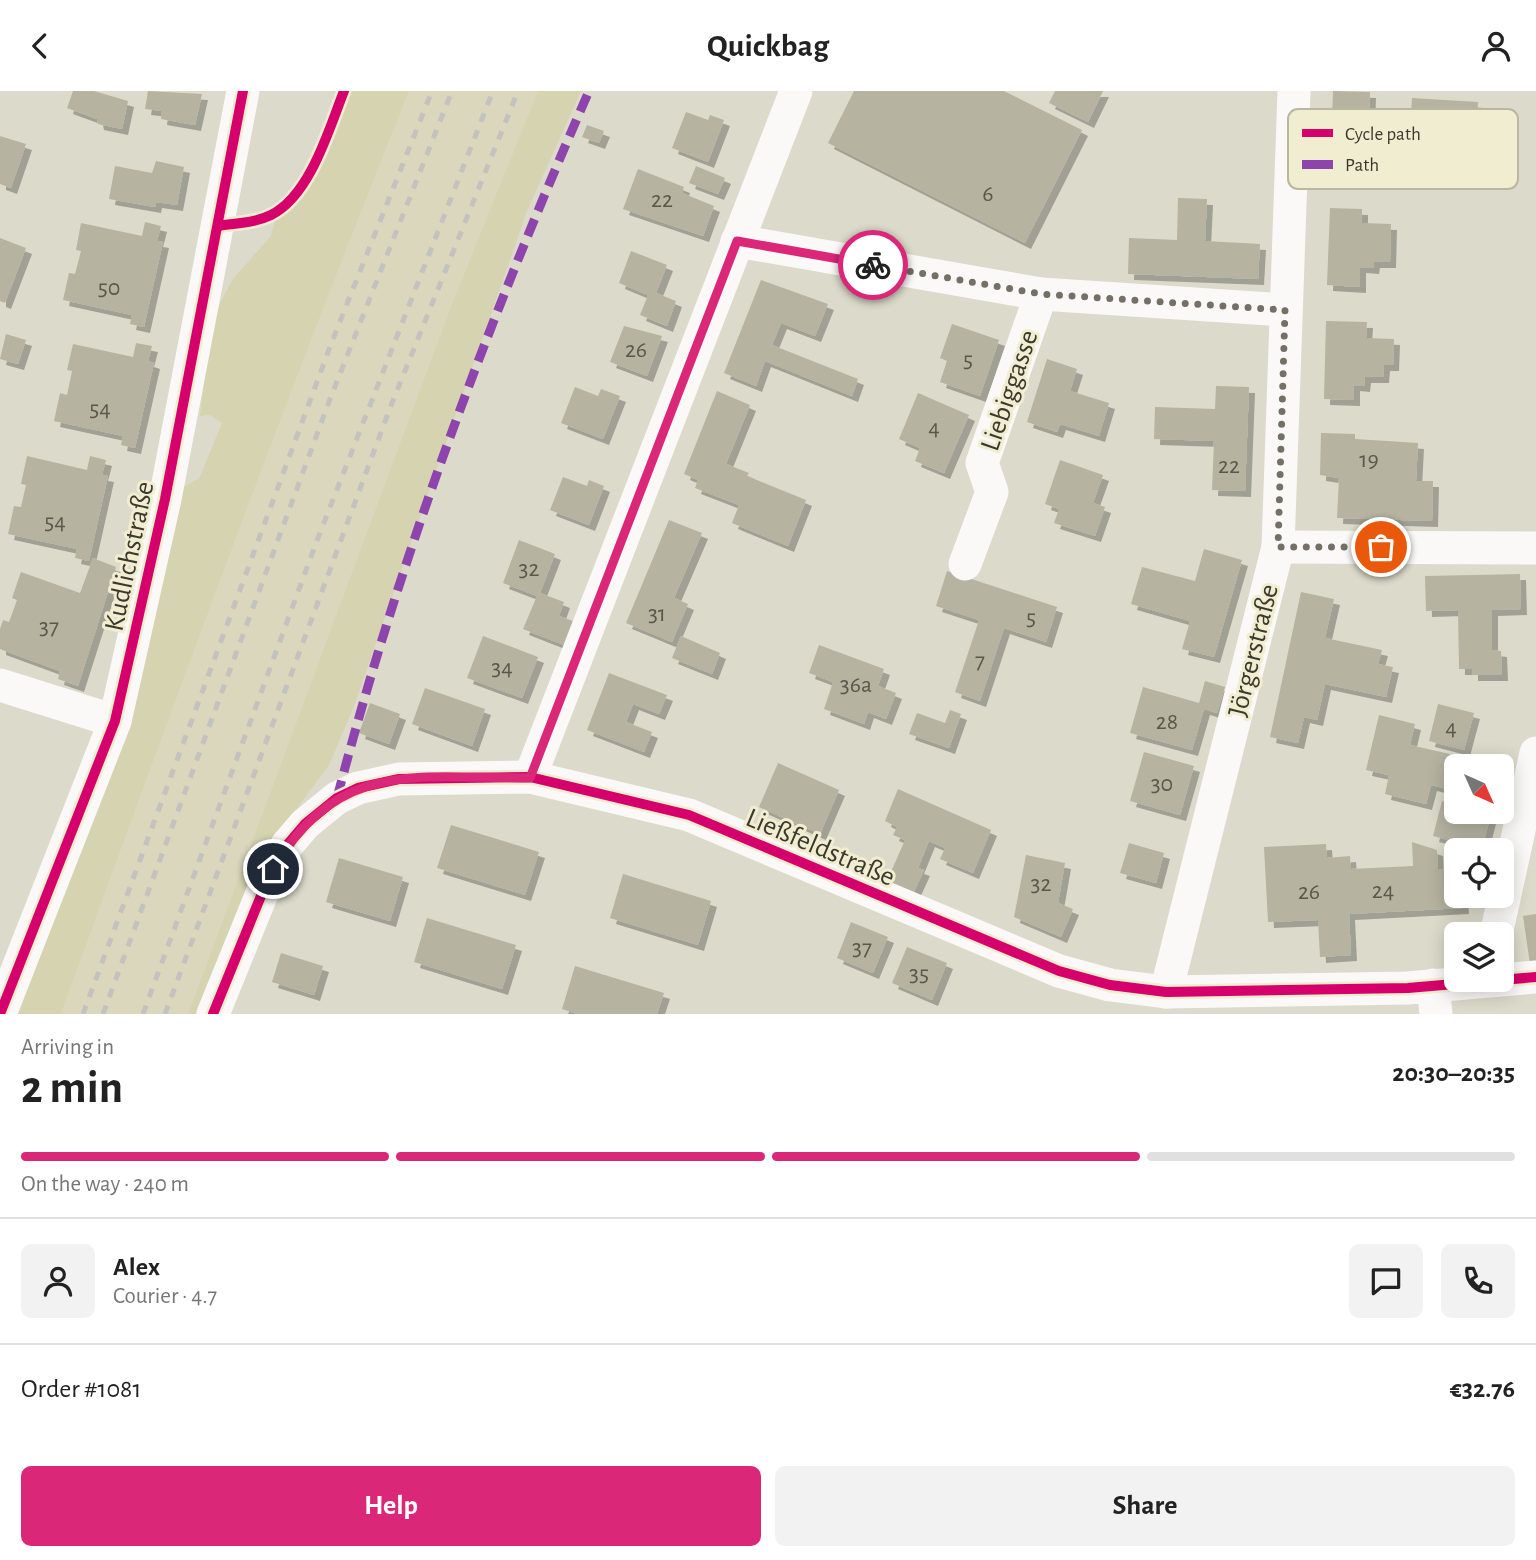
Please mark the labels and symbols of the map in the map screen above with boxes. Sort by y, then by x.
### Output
legend [1288,109,1518,189]
text: Cycle path [1345,125,1421,144]
text: Path [1345,156,1379,175]
house number: 6 [982,182,994,206]
house number: 22 [651,188,673,212]
courier [838,230,908,300]
house number: 50 [98,276,120,300]
street label: Liebiggasse [976,327,1044,455]
house number: 26 [625,338,647,362]
house number: 5 [963,348,973,372]
house number: 54 [89,397,111,421]
house number: 4 [928,416,940,440]
house number: 19 [1359,448,1379,472]
house number: 22 [1218,454,1240,478]
street label: Kudlichstraße [100,479,159,634]
house number: 54 [44,510,66,534]
pin [1351,517,1411,577]
house number: 32 [519,557,539,581]
street label: Jörgerstraße [1224,581,1284,720]
house number: 31 [648,602,666,626]
house number: 5 [1026,606,1036,630]
house number: 37 [39,615,59,639]
house number: 7 [975,649,985,673]
house number: 34 [491,656,513,680]
house number: 36a [840,673,872,697]
house number: 28 [1156,710,1178,734]
house number: 4 [1445,716,1457,740]
north arrow [1444,754,1514,824]
house number: 30 [1151,772,1173,796]
street label: Ließfeldstraße [742,804,899,892]
pin [243,839,303,899]
house number: 32 [1031,872,1051,896]
house number: 24 [1372,879,1394,903]
house number: 26 [1298,880,1320,904]
house number: 37 [852,936,872,960]
house number: 35 [909,962,929,986]

